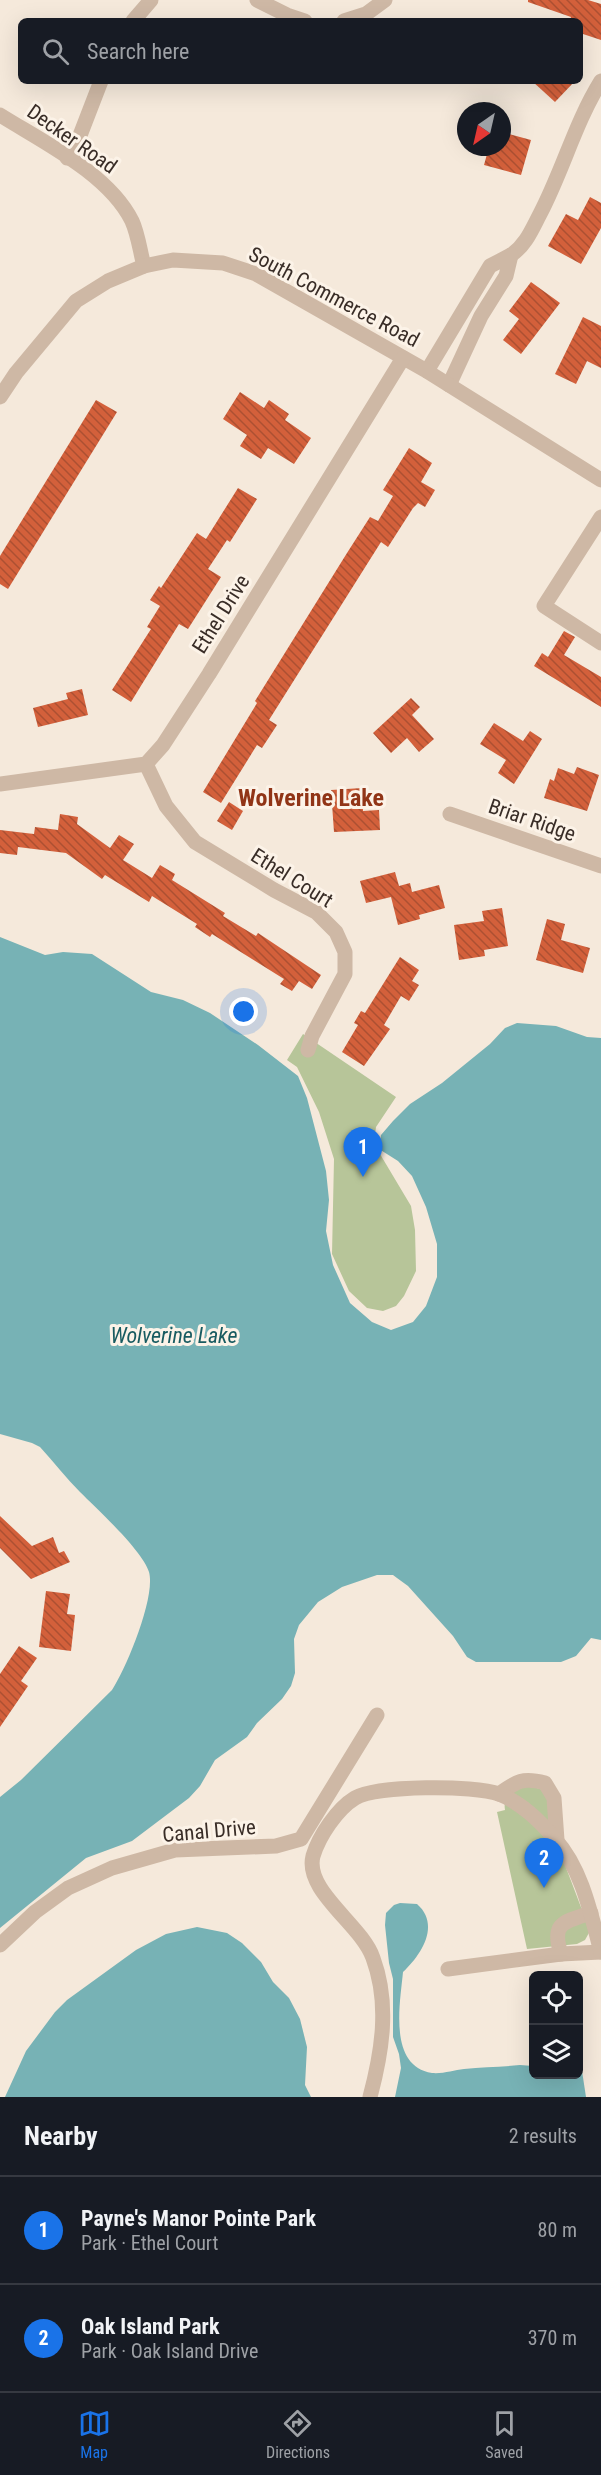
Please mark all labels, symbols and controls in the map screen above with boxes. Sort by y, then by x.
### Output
search box [18,18,583,84]
icon: search [39,35,72,68]
text: Search here [87,39,189,64]
street label: Decker Road [23,99,121,179]
north arrow [457,102,511,156]
street label: South Commerce Road [245,242,423,352]
street label: Ethel Drive [187,570,255,658]
district label: Wolverine Lake [238,784,384,812]
street label: Briar Ridge [485,794,579,846]
street label: Ethel Court [247,843,337,913]
your location [229,997,258,1026]
pin: 1 [344,1128,382,1177]
water label: Wolverine Lake [110,1323,238,1348]
street label: Canal Drive [161,1815,257,1847]
pin: 2 [524,1838,564,1888]
map controls [529,1971,583,2079]
button: locate [529,1971,583,2025]
button: layers [529,2025,583,2079]
text: Nearby [24,2121,98,2151]
text: 2 results [509,2124,577,2148]
text: Payne's Manor Pointe Park [81,2206,316,2231]
text: 1 [38,2218,49,2242]
text: 80 m [538,2218,577,2242]
text: Park · Ethel Court [81,2231,218,2255]
text: Oak Island Park [81,2314,219,2339]
text: 2 [38,2326,49,2350]
text: 370 m [528,2326,577,2350]
text: Park · Oak Island Drive [81,2339,258,2363]
tab: Map [78,2407,111,2462]
tab: Directions [266,2407,330,2462]
tab: Saved [485,2407,523,2462]

